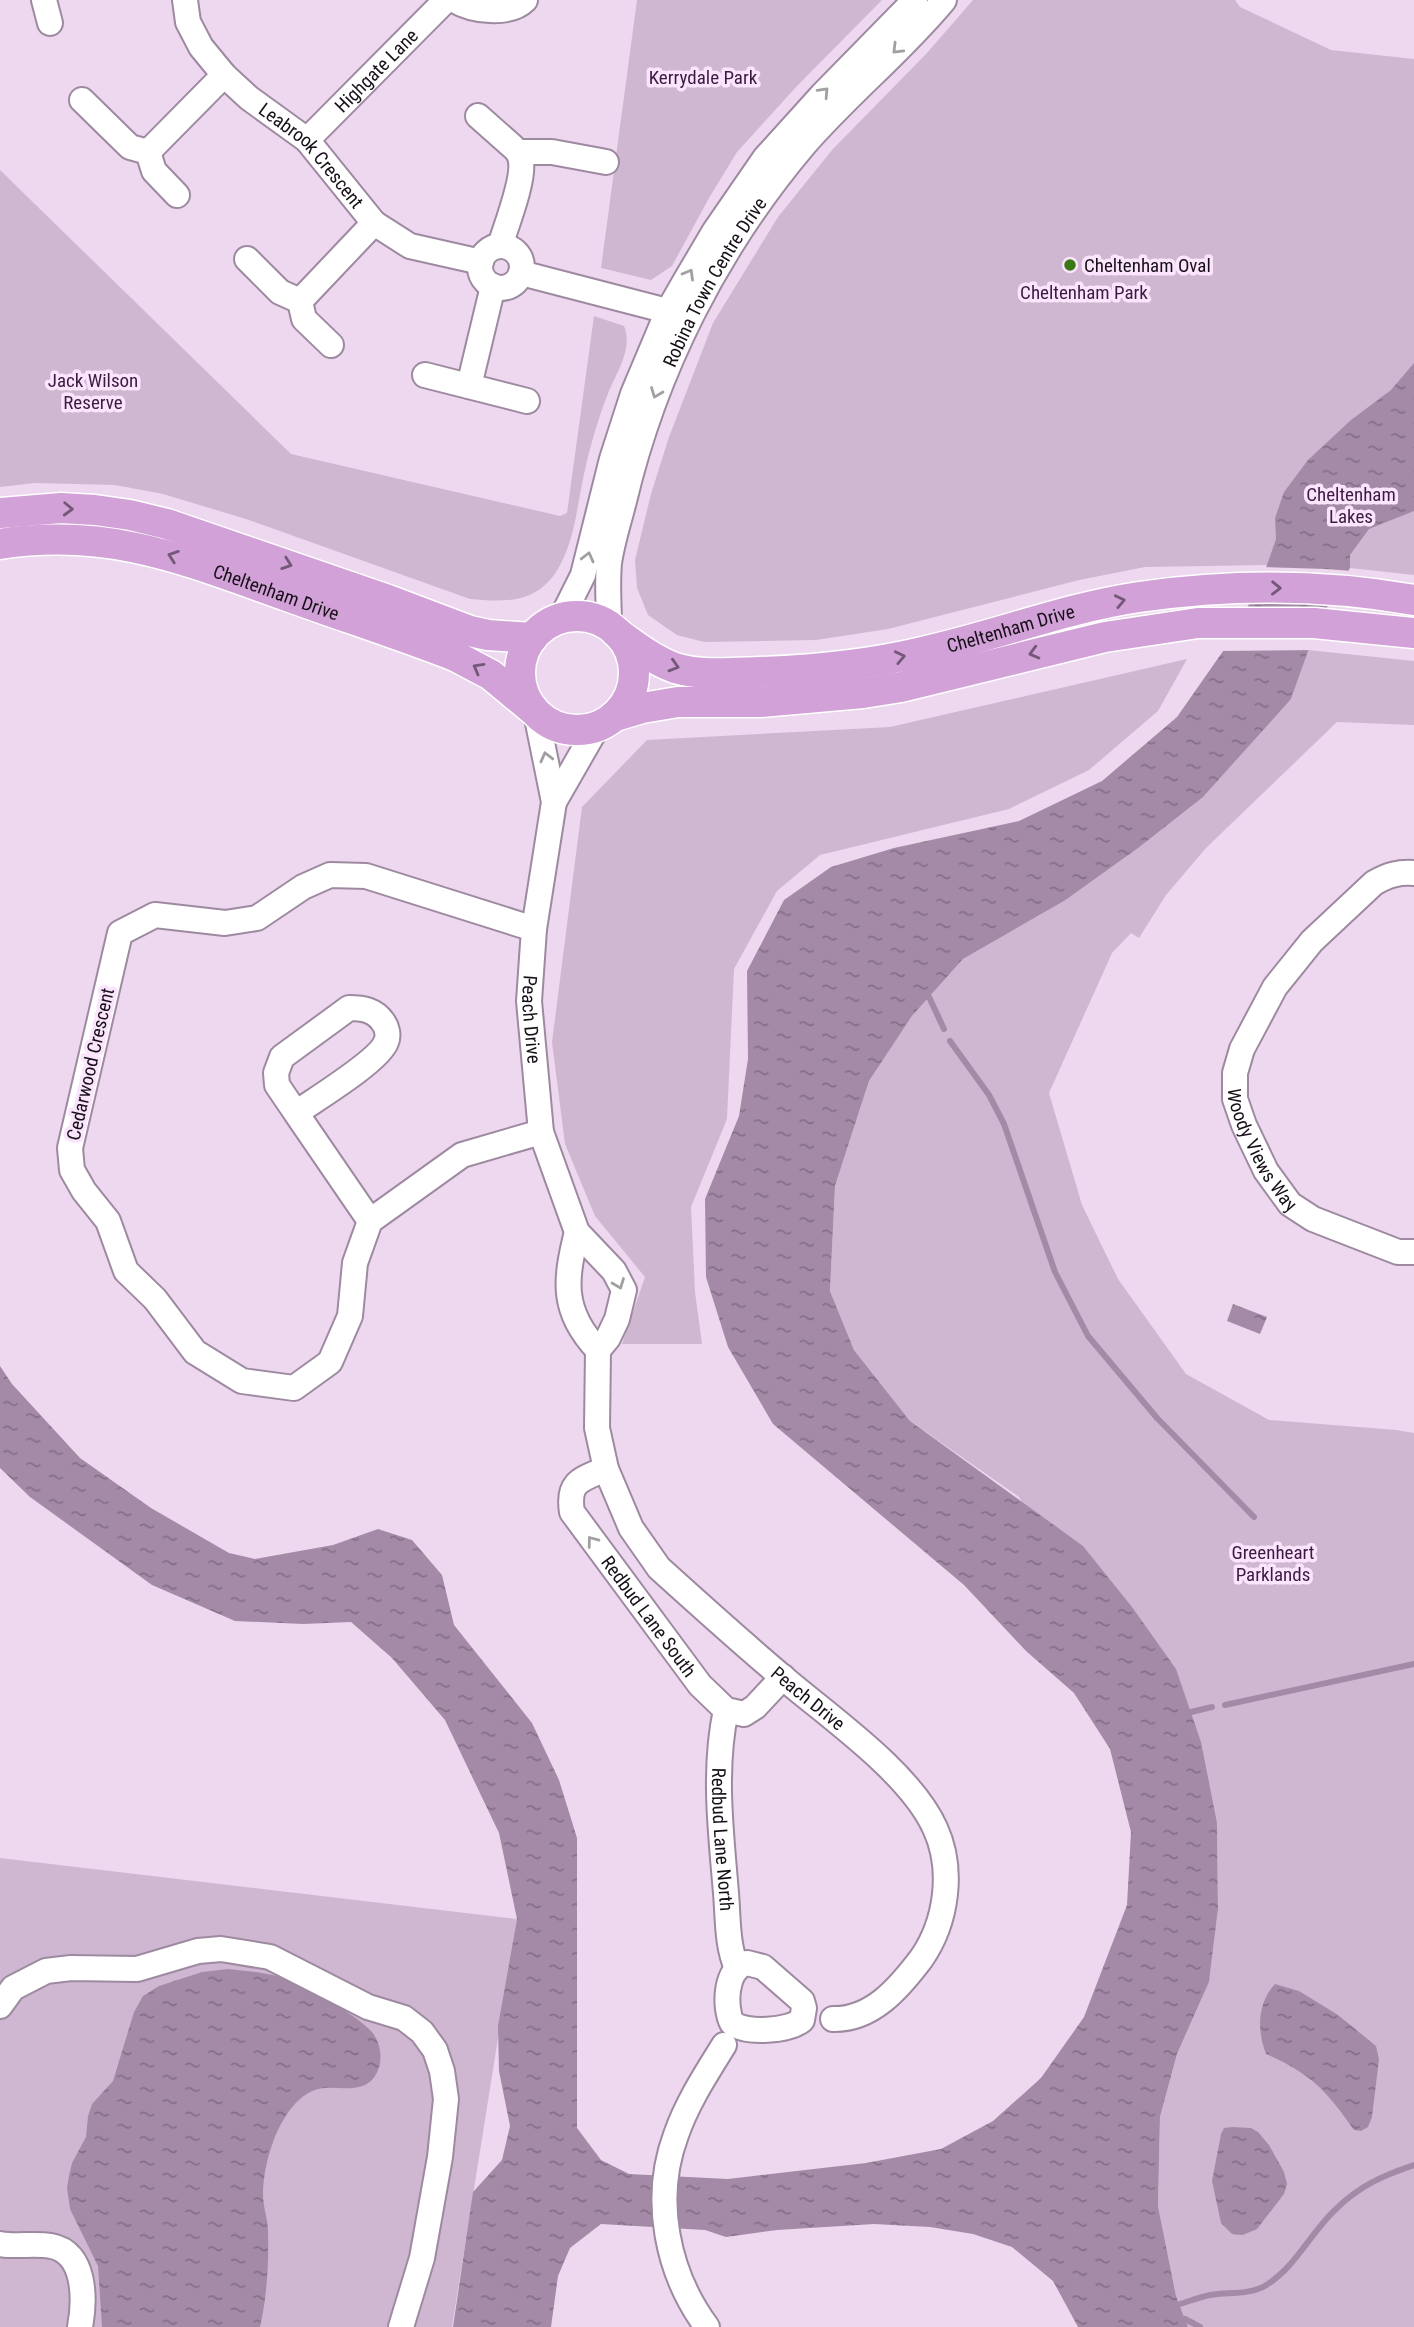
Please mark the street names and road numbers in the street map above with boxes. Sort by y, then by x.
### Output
street label: Highgate Lane [330,24,423,117]
street label: Leabrook Crescent [254,98,368,213]
street label: Robina Town Centre Drive [658,193,772,371]
street label: Cheltenham Drive [210,560,342,626]
street label: Cheltenham Drive [944,600,1077,658]
street label: Peach Drive [517,974,546,1065]
street label: Cedarwood Crescent [62,986,119,1143]
street label: Woody Views Way [1223,1088,1301,1217]
street label: Redbud Lane South [596,1551,701,1682]
street label: Peach Drive [766,1662,850,1735]
street label: Redbud Lane North [707,1767,738,1912]

